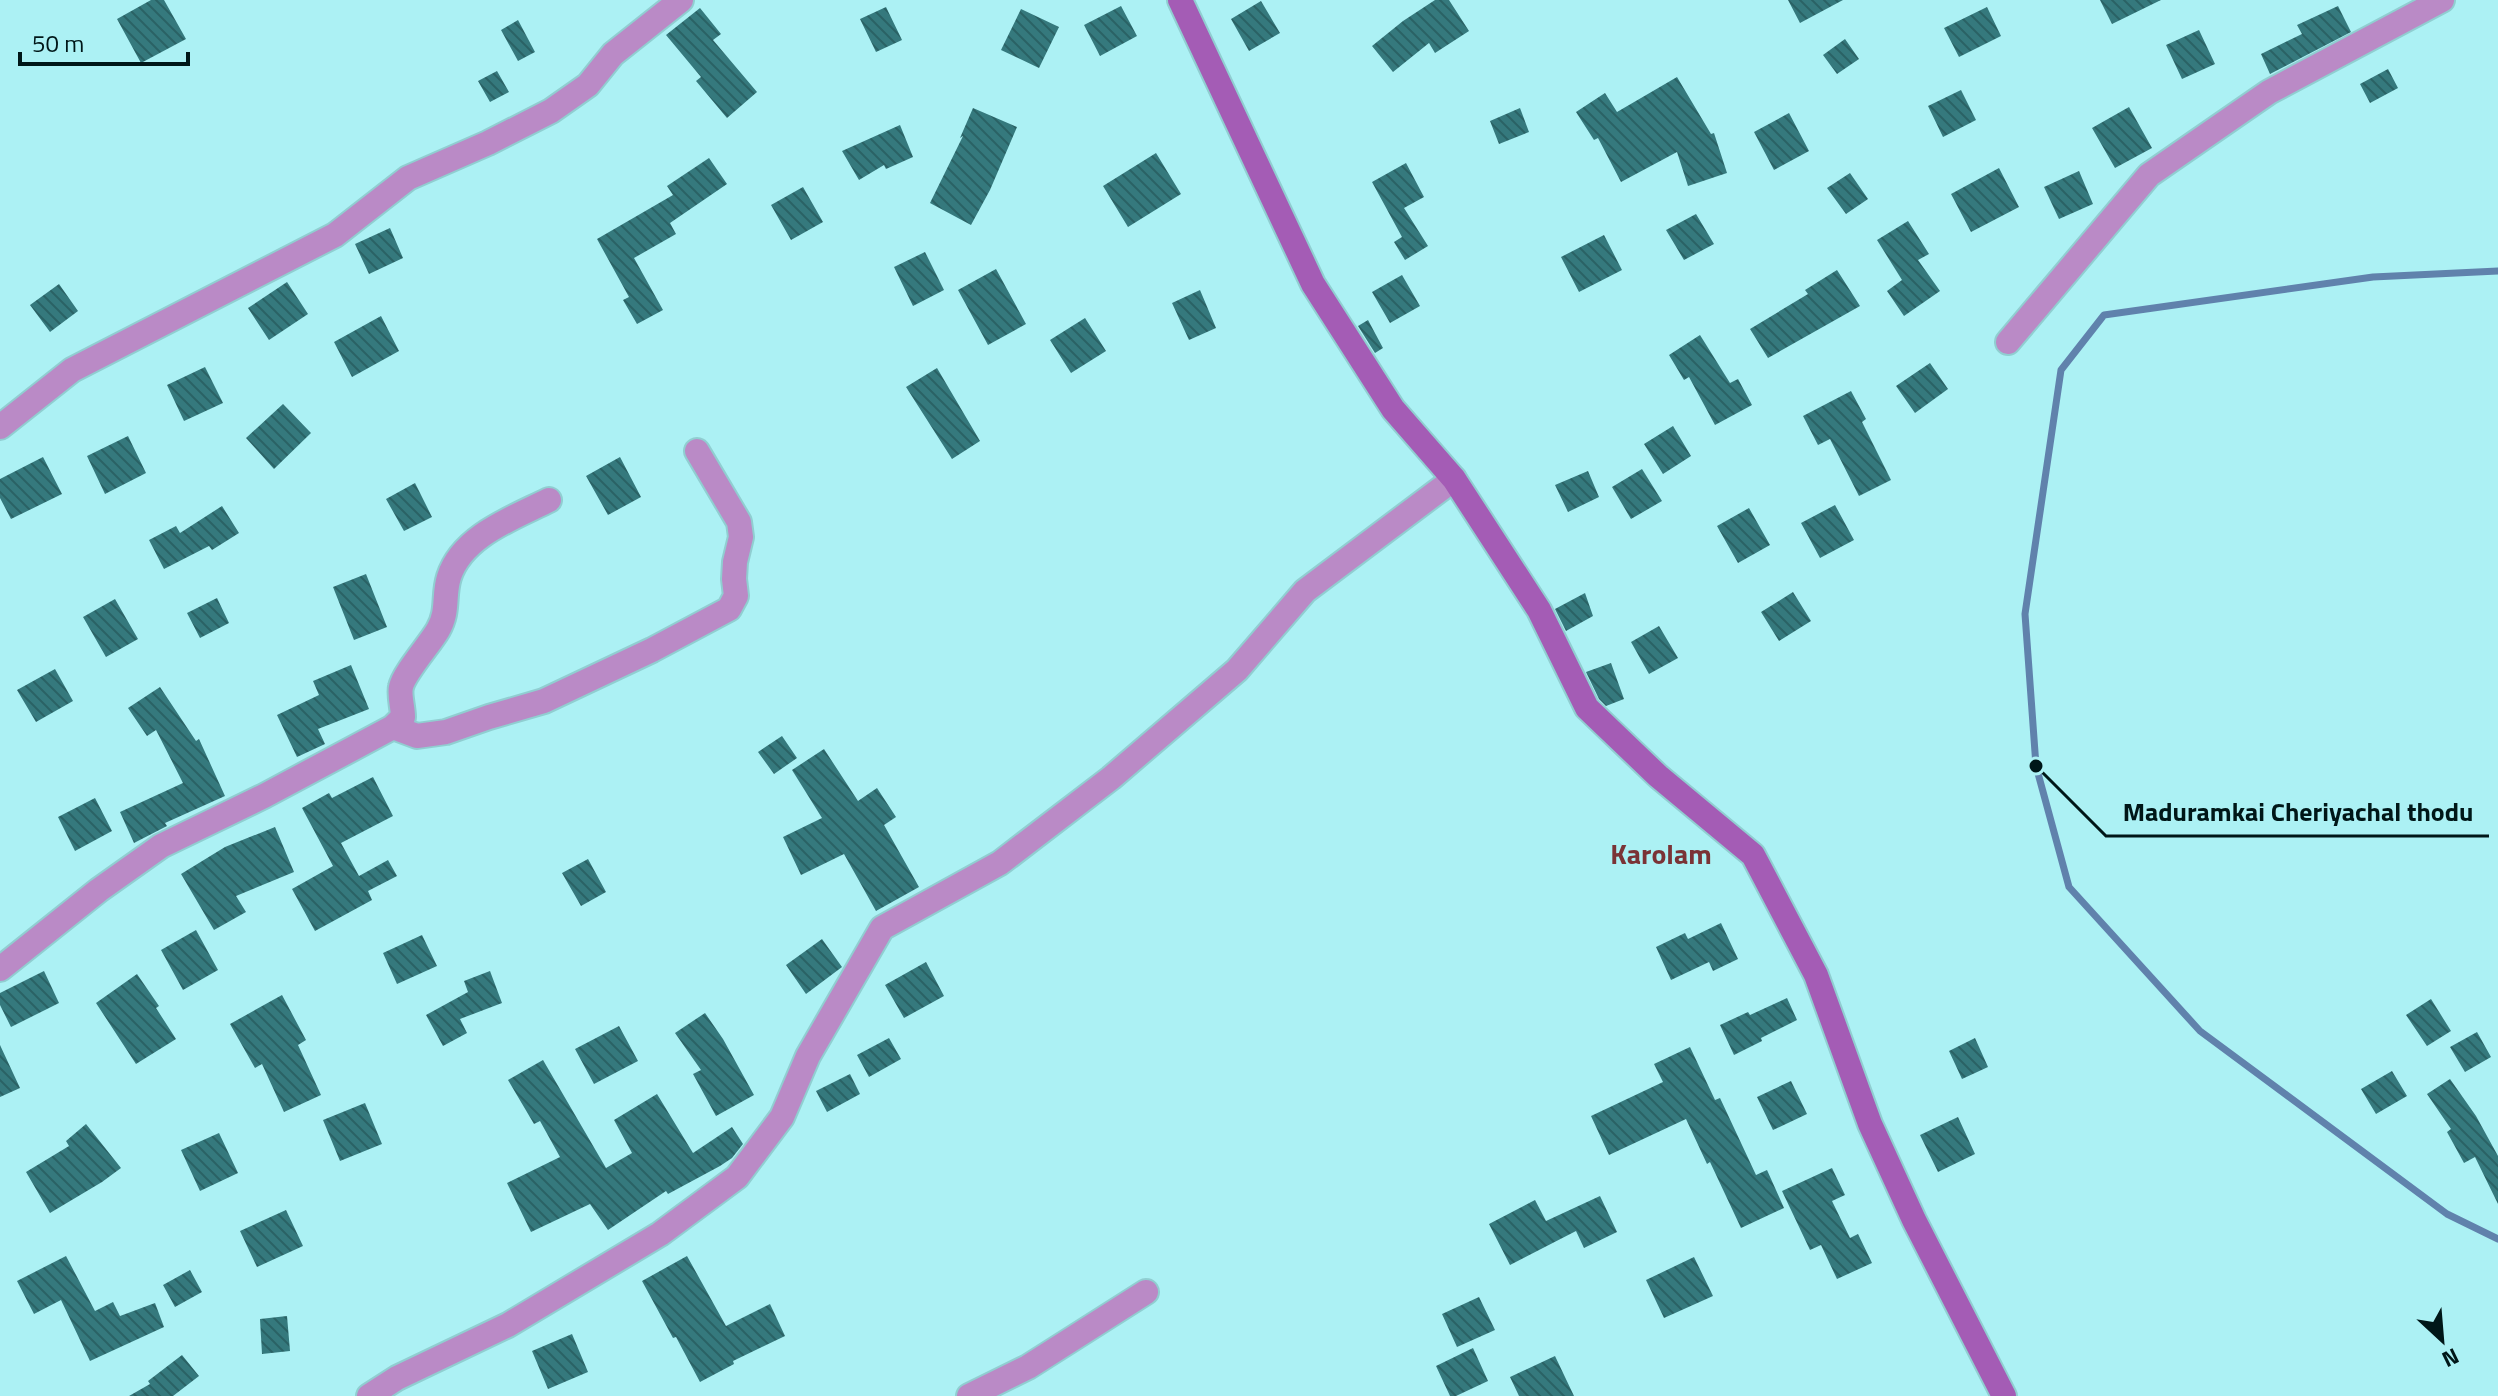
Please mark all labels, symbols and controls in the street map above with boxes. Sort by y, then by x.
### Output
scale bar [20,16,188,66]
text: 50 m [32,25,84,61]
callout: Maduramkai Cheriyachal thodu [2106,786,2489,836]
text: Maduramkai Cheriyachal thodu [2123,792,2473,831]
district label: Karolam [1610,832,1712,875]
north arrow [2402,1300,2482,1380]
text: N [2436,1339,2465,1377]

